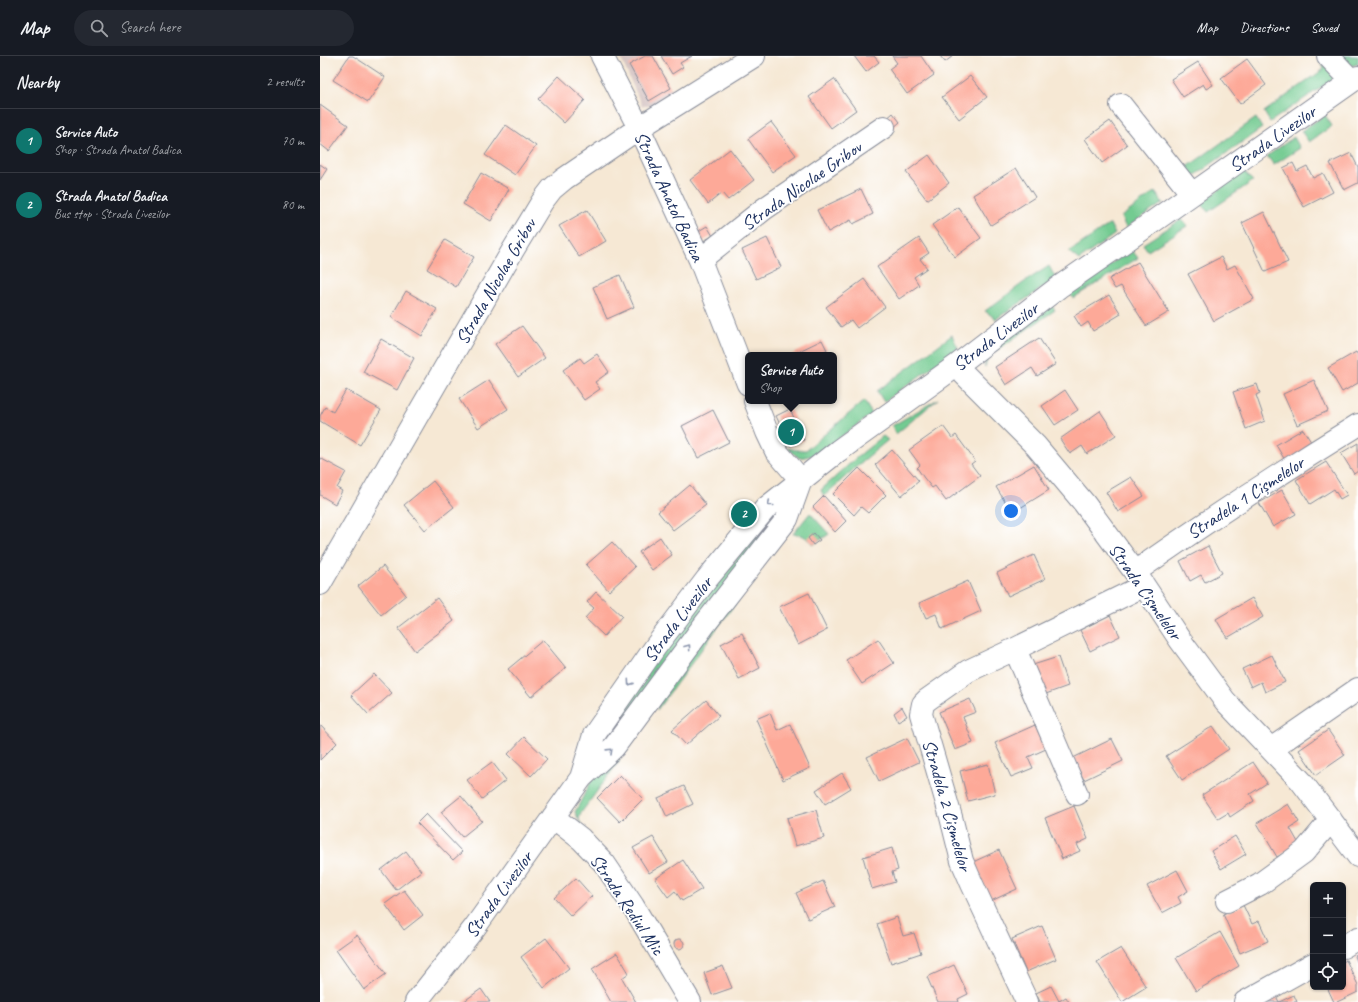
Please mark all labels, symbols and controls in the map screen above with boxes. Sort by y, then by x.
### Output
search box [74,10,354,46]
text: Map [20,16,50,40]
icon: search [88,17,110,39]
text: Search here [120,18,181,37]
text: Map [1197,19,1218,36]
text: Directions [1240,19,1289,36]
text: Saved [1311,19,1338,36]
text: Nearby [16,72,59,93]
text: 2 results [266,74,304,90]
street label: Strada Livezilor [1224,99,1323,178]
text: Service Auto [54,123,117,142]
street label: Strada Anatol Badica [628,128,710,267]
text: 1 [26,133,32,149]
text: 70 m [282,133,304,149]
street label: Strada Nicolae Gribov [737,134,868,236]
text: Shop · Strada Anatol Badica [54,142,181,158]
text: Strada Anatol Badica [54,187,167,206]
text: 2 [26,197,32,213]
text: 80 m [282,197,304,213]
text: Bus stop · Strada Livezilor [54,206,169,222]
street label: Strada Nicolae Gribov [450,213,543,349]
street label: Strada Livezilor [948,295,1045,377]
popup [745,352,837,404]
text: Service Auto [759,361,823,380]
text: Shop [759,380,781,396]
pin: 1 [778,417,804,447]
street label: Stradela 1 Cișmelelor [1182,450,1311,545]
pin: 2 [731,499,757,529]
one-way arrow [768,500,775,507]
your location [1001,501,1021,521]
street label: Strada Cișmelelor [1103,539,1189,646]
street label: Strada Livezilor [638,570,719,667]
one-way arrow [683,644,690,651]
one-way arrow [628,679,635,686]
street label: Stradela 2 Cișmelelor [917,737,978,876]
one-way arrow [605,748,613,756]
street label: Strada Livezilor [459,845,540,943]
street label: Strada Rediul Mic [584,849,670,961]
map controls [1310,882,1346,990]
button: + [1310,882,1346,918]
button: − [1310,918,1346,954]
button: locate [1310,954,1346,990]

